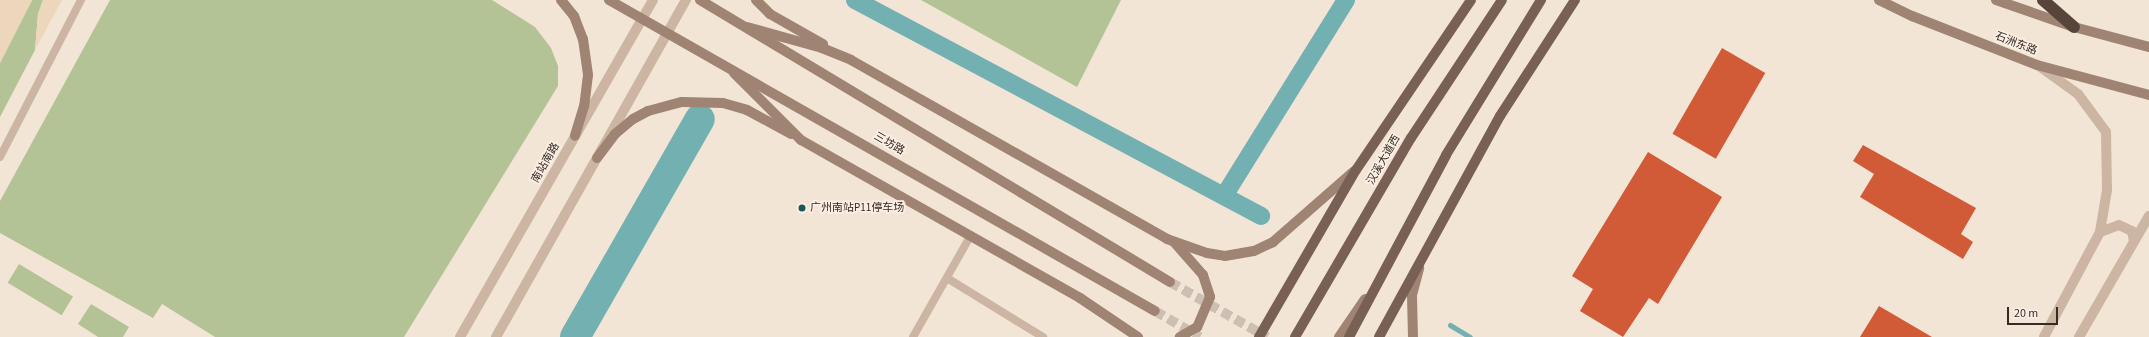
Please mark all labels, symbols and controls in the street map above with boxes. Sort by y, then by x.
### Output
street label: 石洲东路 [1993,30,2039,58]
street label: 三坊路 [871,130,907,158]
street label: 汉溪大道西 [1365,133,1403,187]
street label: 南站南路 [529,141,563,185]
place label: 广州南站P11停车场 [810,201,904,215]
marker: 广州南站P11停车场 [797,203,807,213]
scale bar [2009,299,2060,325]
text: 20 m [2014,305,2038,322]

